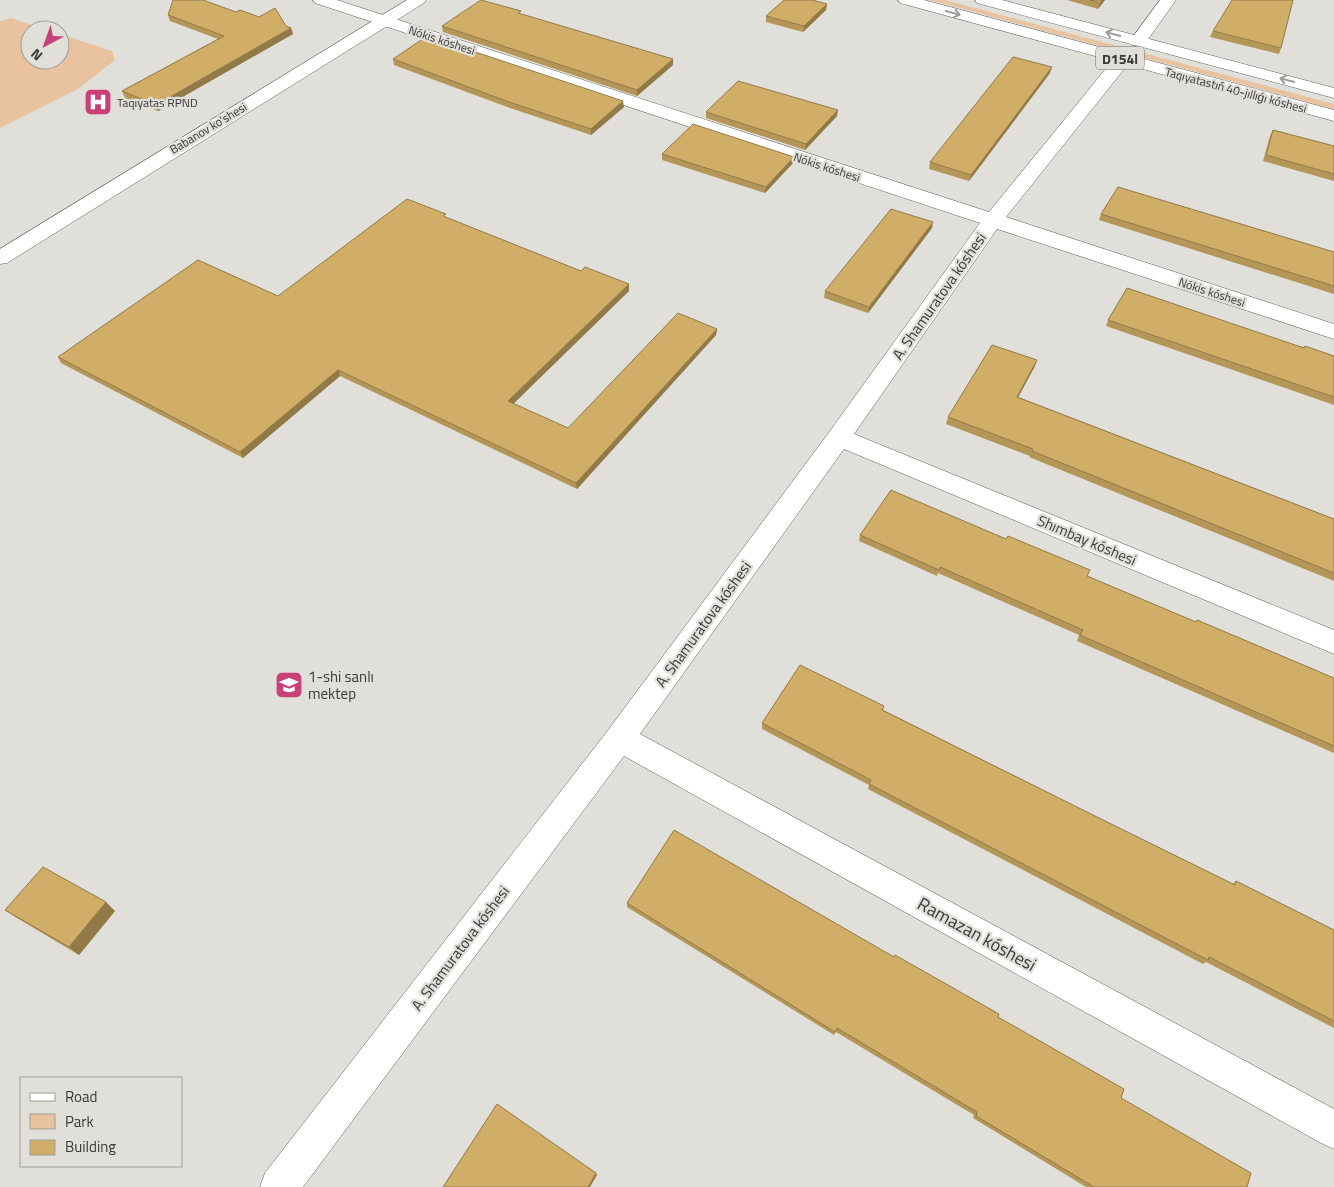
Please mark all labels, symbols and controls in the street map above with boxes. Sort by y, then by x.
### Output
one-way arrow [945,8,961,18]
north arrow [20,20,70,70]
street label: Nókis kóshesi [406,20,478,60]
one-way arrow [1105,29,1121,38]
text: N [26,44,47,66]
road number: D154l [1096,46,1144,70]
street label: Taqıyatastıń 40-jıllıǵı kóshesi [1163,62,1309,118]
one-way arrow [1279,75,1295,85]
hospital icon: Taqıyatas RPND [83,87,113,117]
place label: Taqıyatas RPND [117,93,198,112]
street label: Babanov ko'shesi [166,97,250,159]
street label: Nókis kóshesi [791,147,863,187]
street label: A. Shamuratova kóshesi [886,228,992,364]
street label: Nókis kóshesi [1176,272,1248,312]
street label: Shımbay kóshesi [1034,509,1140,571]
street label: A. Shamuratova kóshesi [649,556,757,692]
place label: 1-shi sanlı mektep [308,665,374,705]
school or university icon: 1-shi sanlı mektep [274,670,304,700]
street label: A. Shamuratova kóshesi [405,881,515,1015]
street label: Ramazan kóshesi [913,890,1041,978]
legend [20,1077,182,1167]
text: Road [65,1085,97,1108]
text: Park [65,1110,94,1133]
text: Building [65,1135,116,1158]

